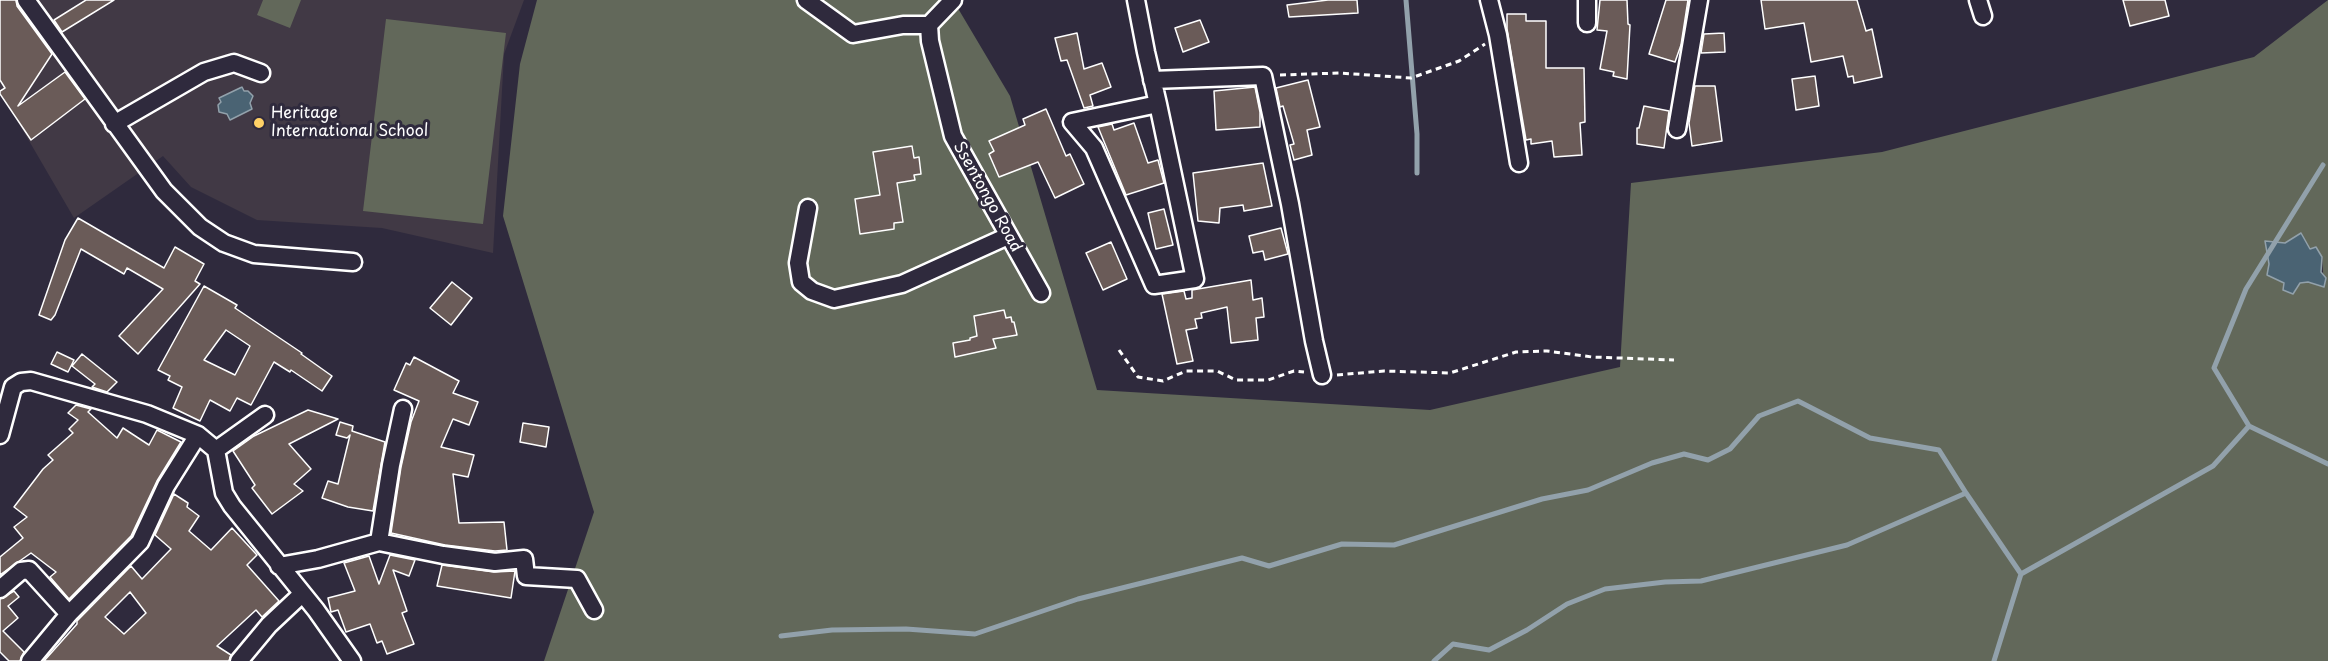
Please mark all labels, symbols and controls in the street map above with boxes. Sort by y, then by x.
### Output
place label: Heritage International School [271,104,428,142]
marker: Heritage International School [252,116,266,130]
street label: Ssentongo Road [949,138,1025,256]

